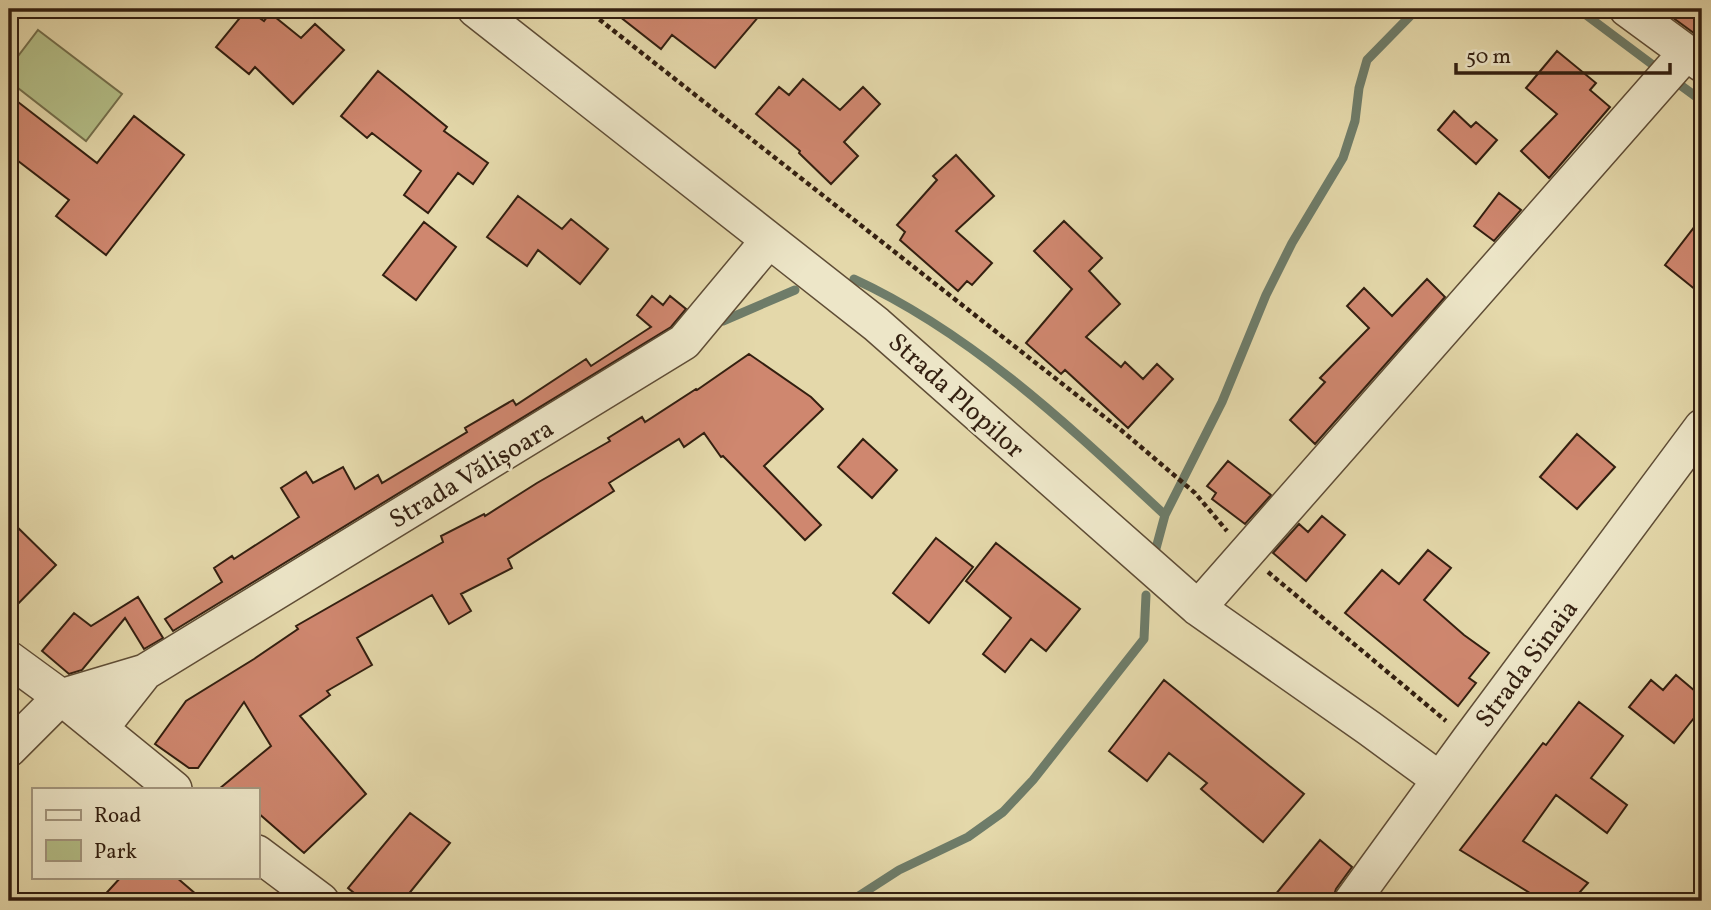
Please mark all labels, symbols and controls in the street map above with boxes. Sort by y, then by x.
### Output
scale bar [1456,32,1669,76]
text: 50 m [1466,43,1511,72]
street label: Strada Plopilor [880,326,1032,467]
street label: Strada Vălișoara [383,411,561,538]
street label: Strada Sinaia [1468,593,1588,736]
legend [32,788,259,878]
text: Road [94,802,141,831]
text: Park [94,838,137,867]

